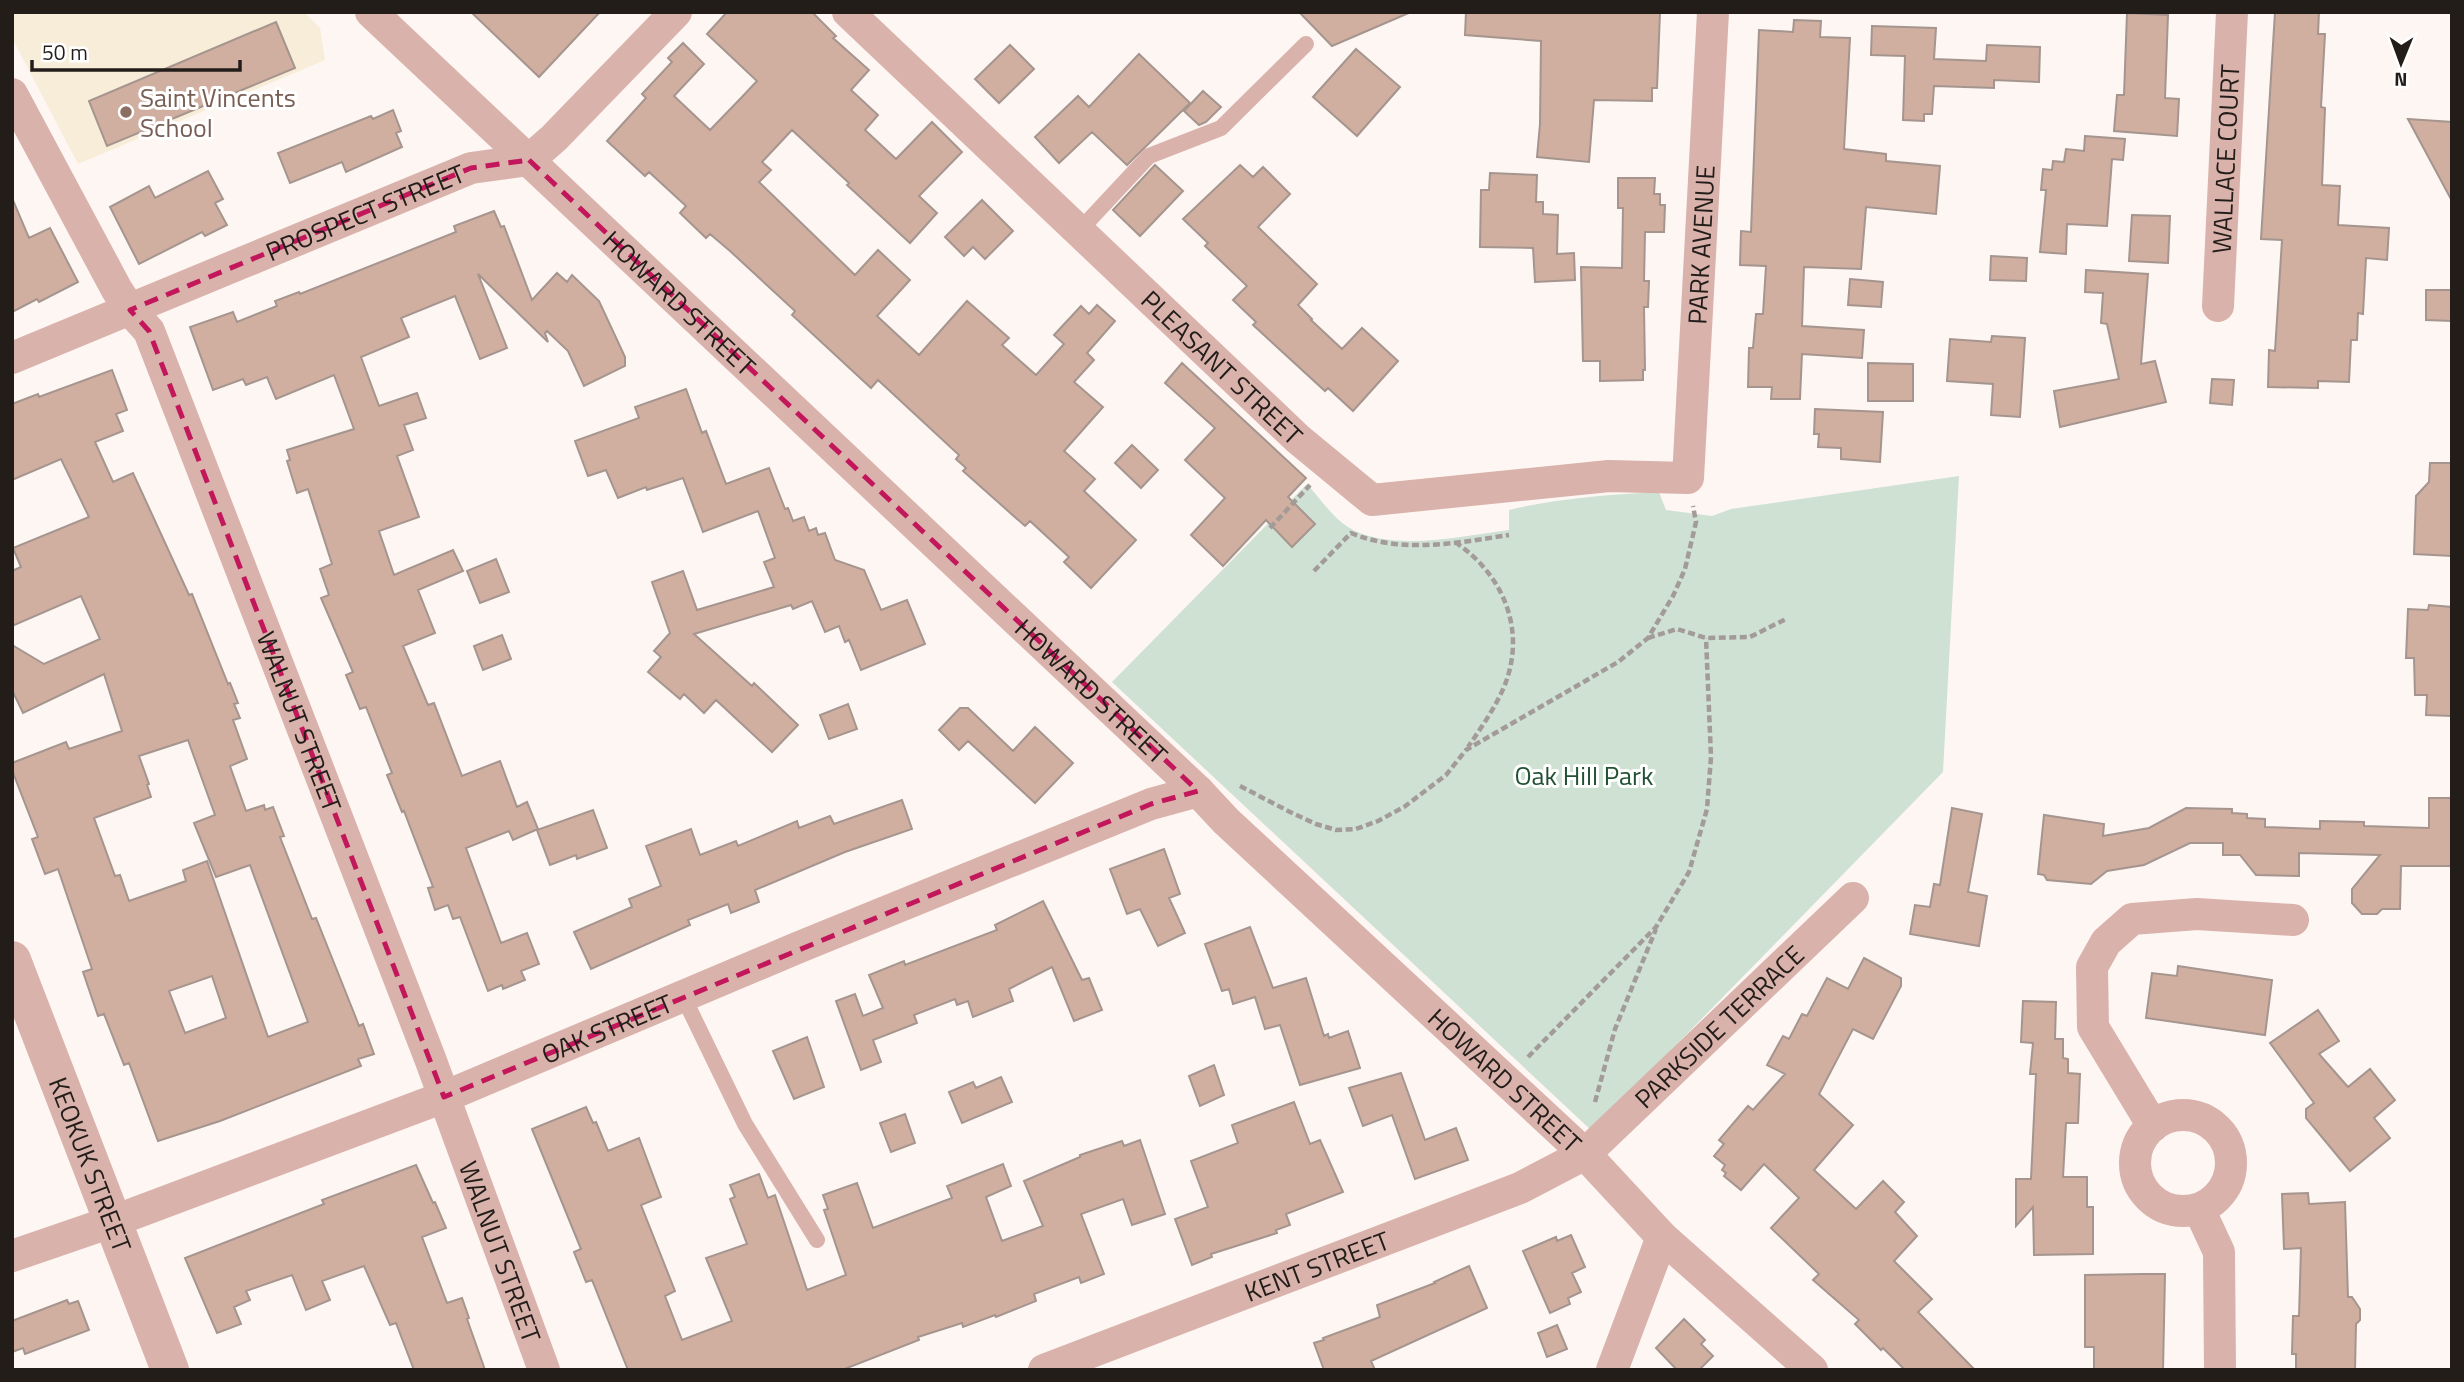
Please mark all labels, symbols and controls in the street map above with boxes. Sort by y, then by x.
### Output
scale bar [32,28,240,72]
north arrow [2366,28,2436,98]
text: 50 m [42,36,88,68]
street label: WALLACE COURT [2201,63,2249,255]
text: N [2394,66,2408,95]
place label: Saint Vincents School [140,78,296,147]
marker: Saint Vincents School [118,104,134,120]
street label: PROSPECT STREET [259,153,471,270]
street label: PARK AVENUE [1677,164,1724,326]
street label: HOWARD STREET [594,221,765,385]
street label: PLEASANT STREET [1133,281,1312,454]
street label: HOWARD STREET [1006,609,1177,773]
street label: WALNUT STREET [247,625,352,818]
park label: Oak Hill Park [1514,756,1654,795]
street label: PARKSIDE TERRACE [1625,935,1813,1117]
street label: OAK STREET [535,983,679,1073]
street label: HOWARD STREET [1420,999,1591,1162]
street label: KEOKUK STREET [39,1071,142,1258]
street label: WALNUT STREET [450,1155,552,1348]
street label: KENT STREET [1239,1220,1395,1311]

